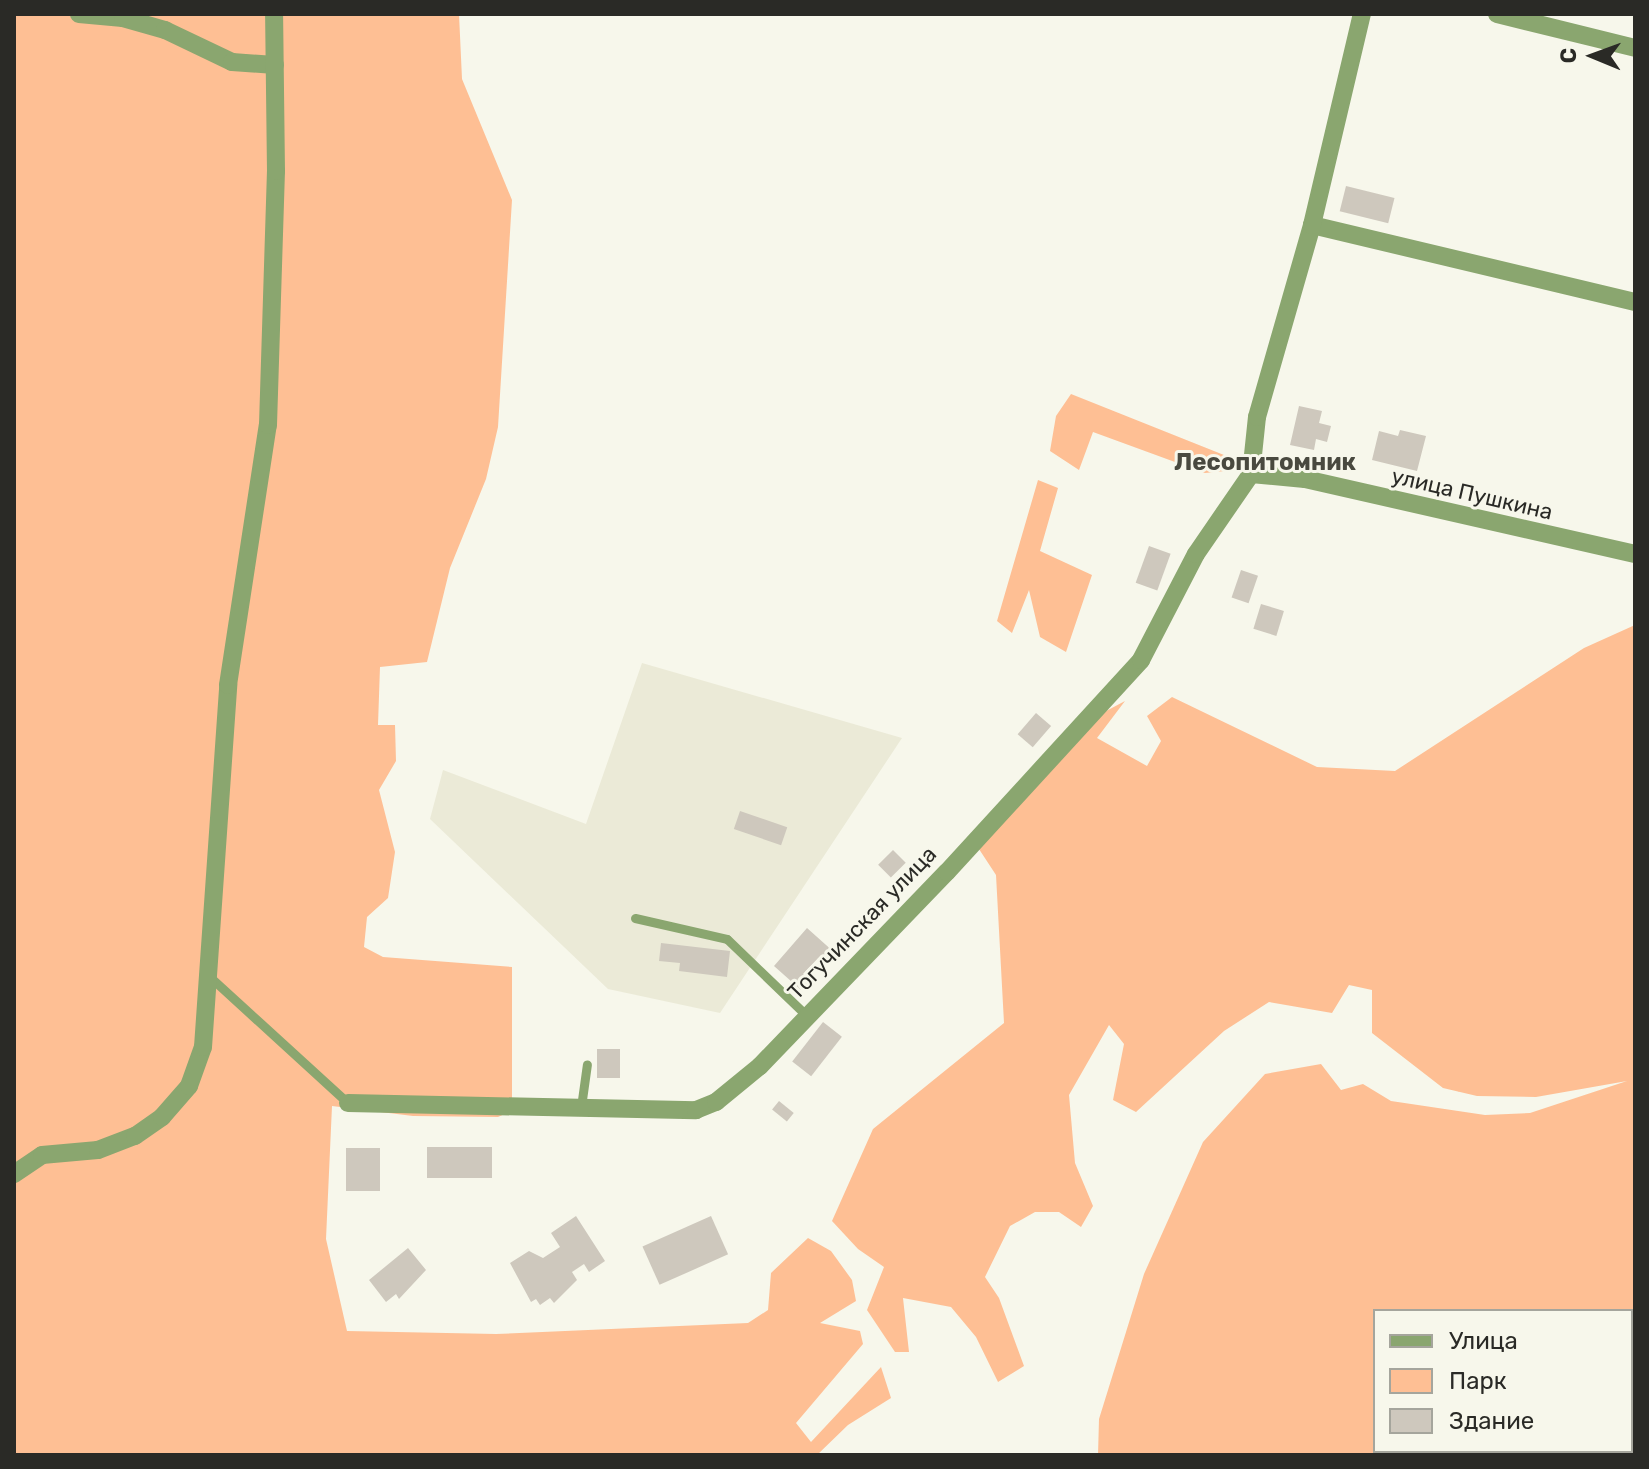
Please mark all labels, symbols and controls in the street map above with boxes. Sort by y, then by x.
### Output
north arrow [1553,16,1633,96]
text: С [1555,48,1582,64]
district label: Лесопитомник [1174,449,1356,477]
street label: улица Пушкина [1389,463,1555,525]
street label: Тогучинская улица [782,841,942,1005]
legend [1373,1309,1633,1453]
text: Улица [1449,1327,1518,1355]
text: Парк [1449,1367,1507,1395]
text: Здание [1449,1407,1534,1435]

